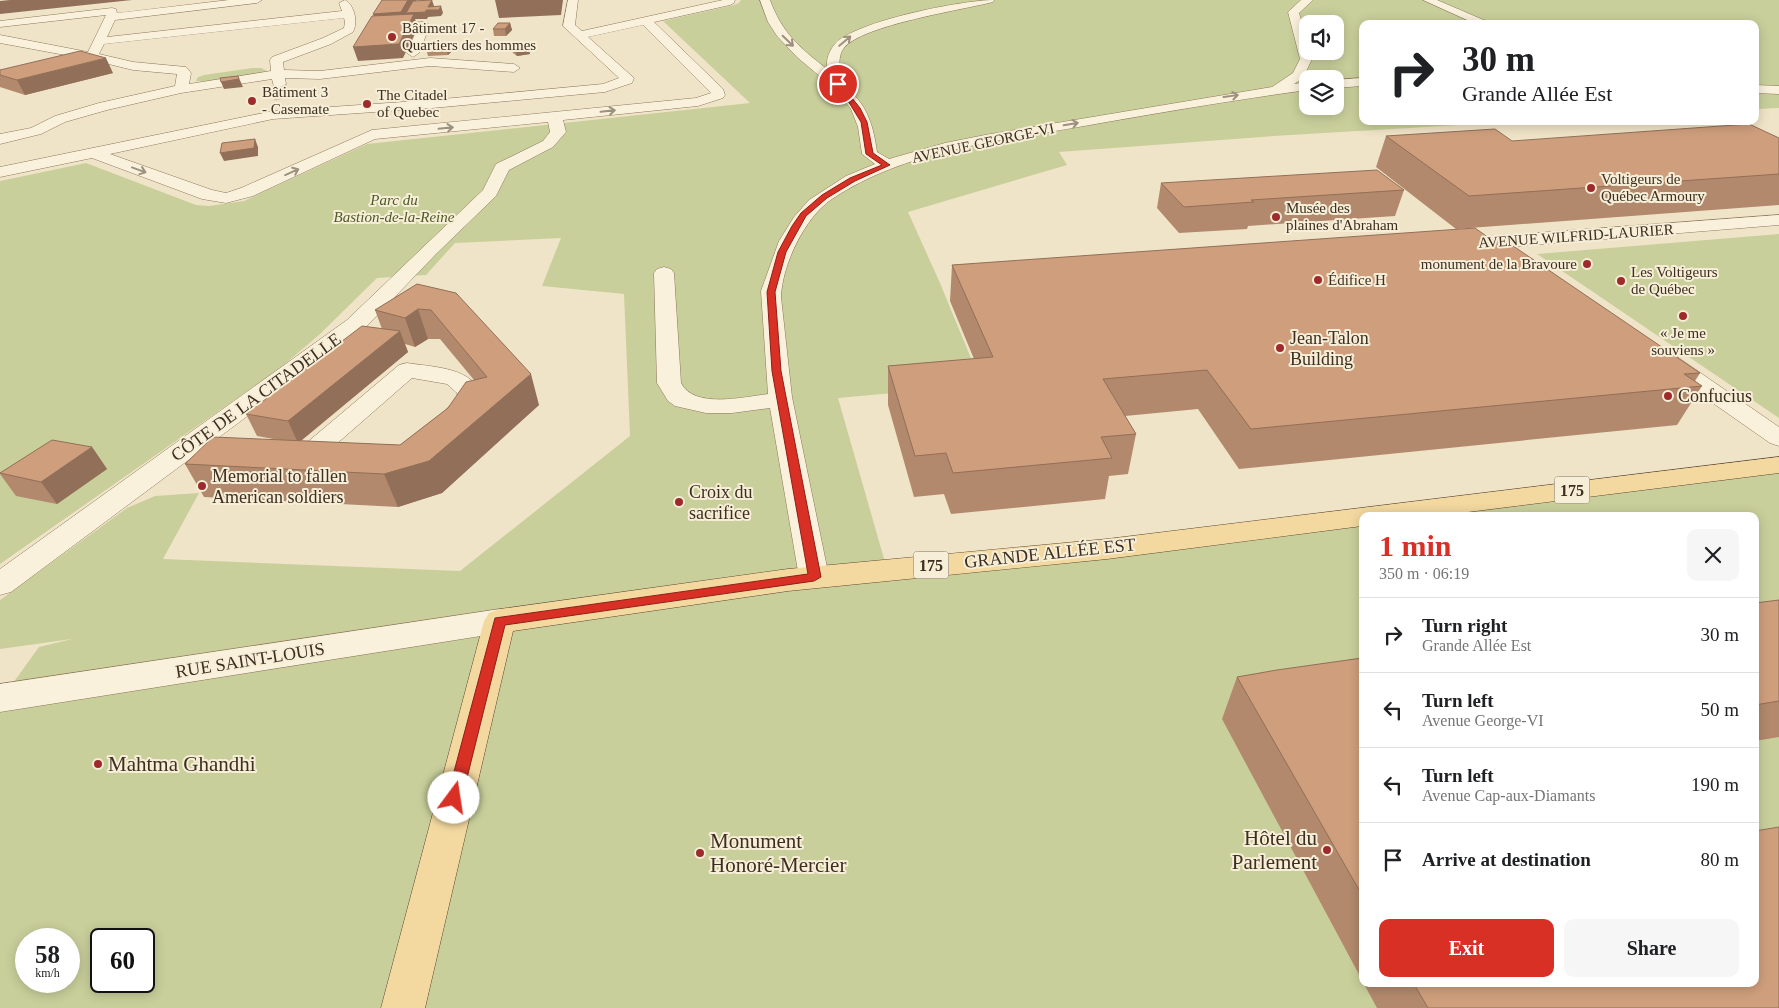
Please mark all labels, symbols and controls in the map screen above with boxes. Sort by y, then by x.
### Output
map controls [1299,15,1344,115]
button: sound [1299,15,1344,60]
place label: Bâtiment 17 - Quartiers des hommes [402,20,536,53]
marker: Bâtiment 17 - Quartiers des hommes [386,31,398,43]
one-way arrow [782,35,795,47]
one-way arrow [838,36,851,47]
icon: right [1379,40,1444,105]
text: 30 m [1462,40,1535,79]
pin [817,63,859,105]
icon: arrive [824,70,852,98]
button: layers [1299,70,1344,115]
text: Grande Allée Est [1462,81,1612,106]
place label: Bâtiment 3 - Casemate [262,84,329,117]
place label: The Citadel of Quebec [377,87,447,120]
one-way arrow [1223,91,1239,101]
marker: Bâtiment 3 - Casemate [246,95,258,107]
marker: The Citadel of Quebec [361,98,373,110]
one-way arrow [599,106,615,116]
one-way arrow [1063,119,1079,129]
street label: AVENUE GEORGE-VI [910,120,1056,166]
one-way arrow [438,123,454,133]
one-way arrow [131,166,147,175]
one-way arrow [284,166,299,176]
place label: Voltigeurs de Québec Armoury [1601,171,1705,204]
marker: Voltigeurs de Québec Armoury [1585,182,1597,194]
park label: Parc du Bastion-de-la-Reine [334,192,455,225]
place label: Musée des plaines d'Abraham [1286,200,1399,233]
marker: Musée des plaines d'Abraham [1270,211,1282,223]
street label: AVENUE WILFRID-LAURIER [1478,221,1674,251]
place label: monument de la Bravoure [1421,256,1577,272]
marker: monument de la Bravoure [1581,258,1593,270]
place label: Les Voltigeurs de Québec [1631,264,1718,297]
place label: Édifice H [1328,272,1386,288]
marker: Édifice H [1312,274,1324,286]
marker: Les Voltigeurs de Québec [1615,275,1627,287]
marker: « Je me souviens » [1677,310,1689,322]
place label: « Je me souviens » [1651,325,1715,358]
street label: CÔTE DE LA CITADELLE [167,328,345,465]
place label: Jean-Talon Building [1290,328,1369,369]
marker: Jean-Talon Building [1274,342,1286,354]
place label: Confucius [1678,386,1752,406]
marker: Confucius [1662,390,1674,402]
place label: Memorial to fallen American soldiers [212,466,347,507]
road number: 175 [1554,476,1590,504]
marker: Memorial to fallen American soldiers [196,480,208,492]
place label: Croix du sacrifice [689,482,753,523]
marker: Croix du sacrifice [673,496,685,508]
text: 1 min [1379,529,1452,562]
button: close [1687,529,1739,581]
street label: GRANDE ALLÉE EST [963,533,1137,572]
road number: 175 [914,552,948,578]
text: 350 m · 06:19 [1379,565,1469,582]
text: Turn right [1422,615,1507,636]
icon: right [1379,621,1407,649]
text: 30 m [1700,624,1739,645]
text: Grande Allée Est [1422,637,1531,654]
street label: RUE SAINT-LOUIS [174,638,326,682]
text: Turn left [1422,690,1494,711]
icon: left [1379,696,1407,724]
text: 50 m [1700,699,1739,720]
text: Avenue George-VI [1422,712,1544,729]
place label: Mahtma Ghandhi [108,752,256,776]
marker: Mahtma Ghandhi [92,758,104,770]
text: Turn left [1422,765,1494,786]
position arrow [427,771,479,823]
icon: left [1379,771,1407,799]
text: 190 m [1691,774,1739,795]
text: Avenue Cap-aux-Diamants [1422,787,1595,804]
place label: Hôtel du Parlement [1232,826,1317,874]
place label: Monument Honoré-Mercier [710,829,846,877]
marker: Hôtel du Parlement [1321,844,1333,856]
icon: arrive [1379,846,1407,874]
marker: Monument Honoré-Mercier [694,847,706,859]
text: Arrive at destination [1422,849,1591,870]
text: 80 m [1700,849,1739,870]
button: Exit [1379,919,1554,977]
button: Share [1564,919,1739,977]
speed limit sign: 60 [90,928,155,993]
text: 58 [35,941,60,968]
text: km/h [35,966,60,980]

